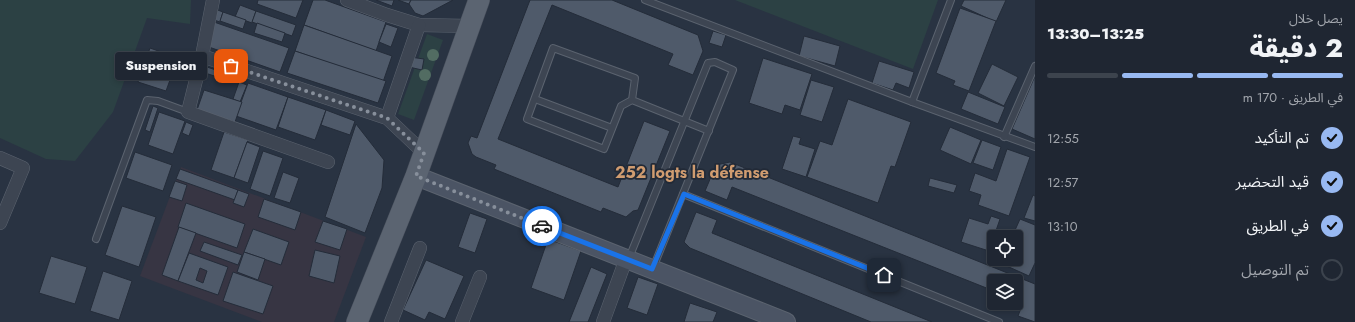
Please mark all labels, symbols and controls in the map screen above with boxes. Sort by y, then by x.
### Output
text: يصل خلال [1289,9,1343,28]
text: 13:25–13:30 [1047,23,1144,45]
text: 2 دقيقة [1250,29,1343,67]
pin [214,49,248,83]
callout: Suspension [115,52,207,80]
icon: bag [220,55,242,77]
text: Suspension [125,56,197,75]
text: في الطريق · 170 m [1243,88,1343,107]
text: تم التأكيد [1254,127,1309,149]
icon: check [1321,127,1343,149]
text: 12:55 [1047,129,1079,148]
district label: 252 logts la défense [615,161,769,184]
text: قيد التحضير [1236,171,1309,193]
icon: check [1321,171,1343,193]
text: 12:57 [1047,173,1078,192]
courier [522,206,562,246]
icon: car [531,215,553,237]
text: في الطريق [1247,215,1309,237]
icon: check [1321,215,1343,237]
text: 13:10 [1047,217,1078,236]
map controls [987,230,1023,310]
button: locate [987,230,1023,266]
pin [867,258,901,292]
text: تم التوصيل [1241,259,1309,281]
icon: home [873,264,895,286]
button: layers [987,274,1023,310]

